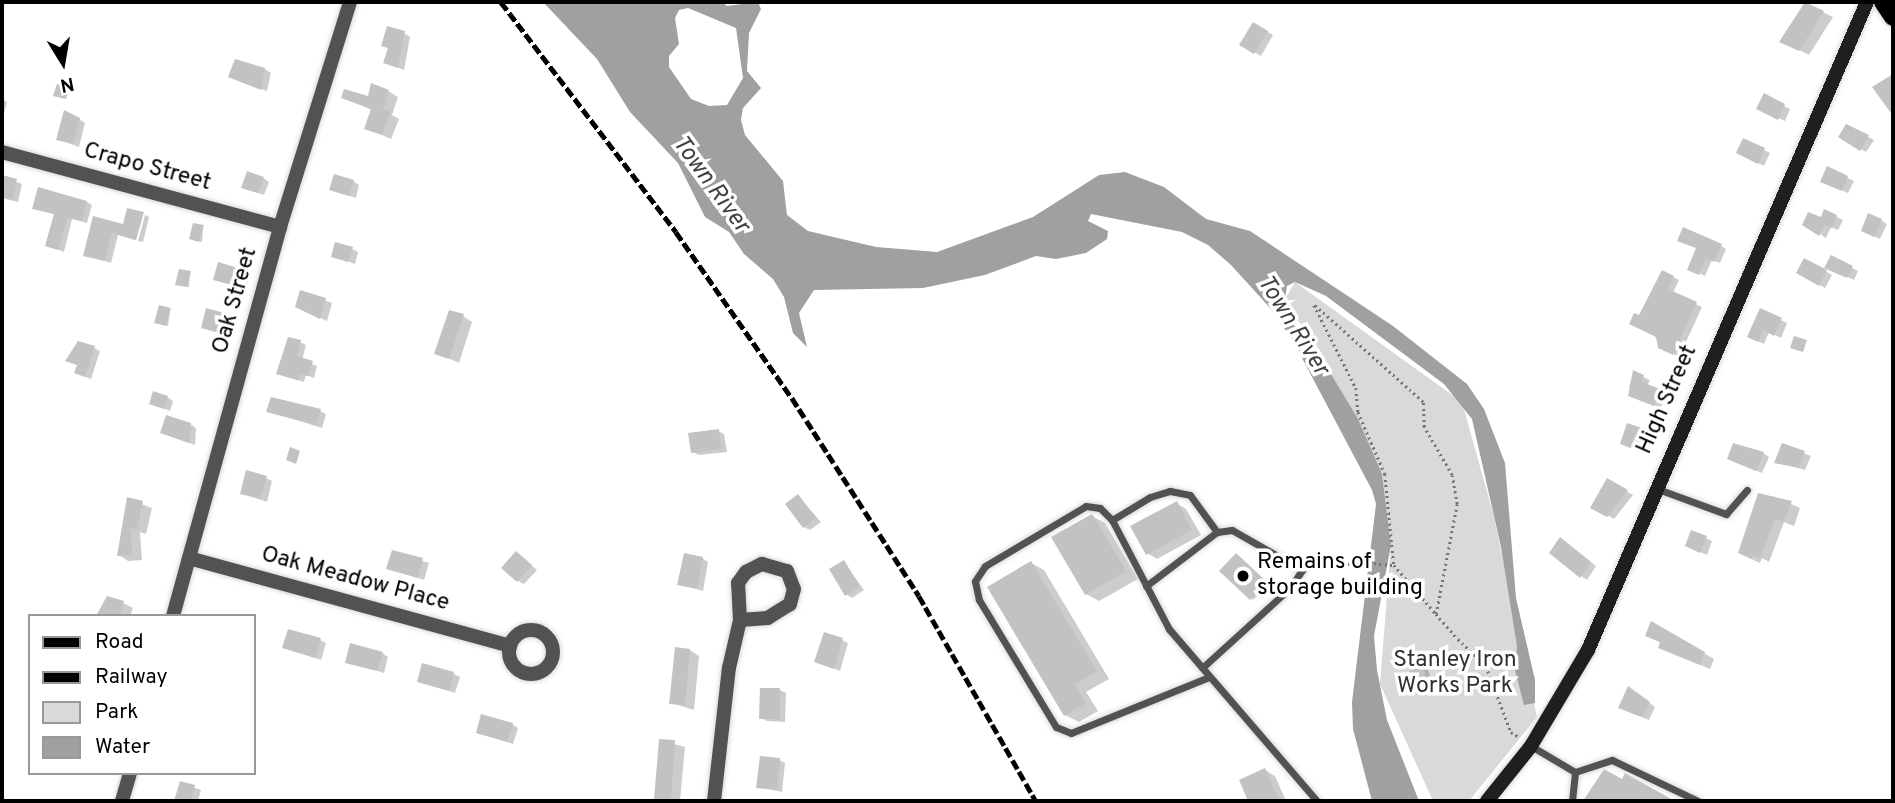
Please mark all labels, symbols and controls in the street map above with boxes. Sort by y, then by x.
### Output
north arrow [28,28,98,98]
text: N [58,71,76,97]
water label: Town River [665,131,755,239]
street label: Crapo Street [80,138,214,198]
street label: Oak Street [208,245,264,357]
water label: Town River [1250,270,1334,382]
street label: High Street [1632,341,1704,459]
street label: Oak Meadow Place [258,542,452,618]
place label: Remains of storage building [1257,549,1423,603]
marker: Remains of storage building [1235,568,1251,584]
legend [28,614,256,775]
text: Road [95,629,144,656]
park label: Stanley Iron Works Park [1393,647,1517,701]
text: Railway [95,664,168,691]
text: Park [95,699,138,726]
text: Water [95,734,150,761]

